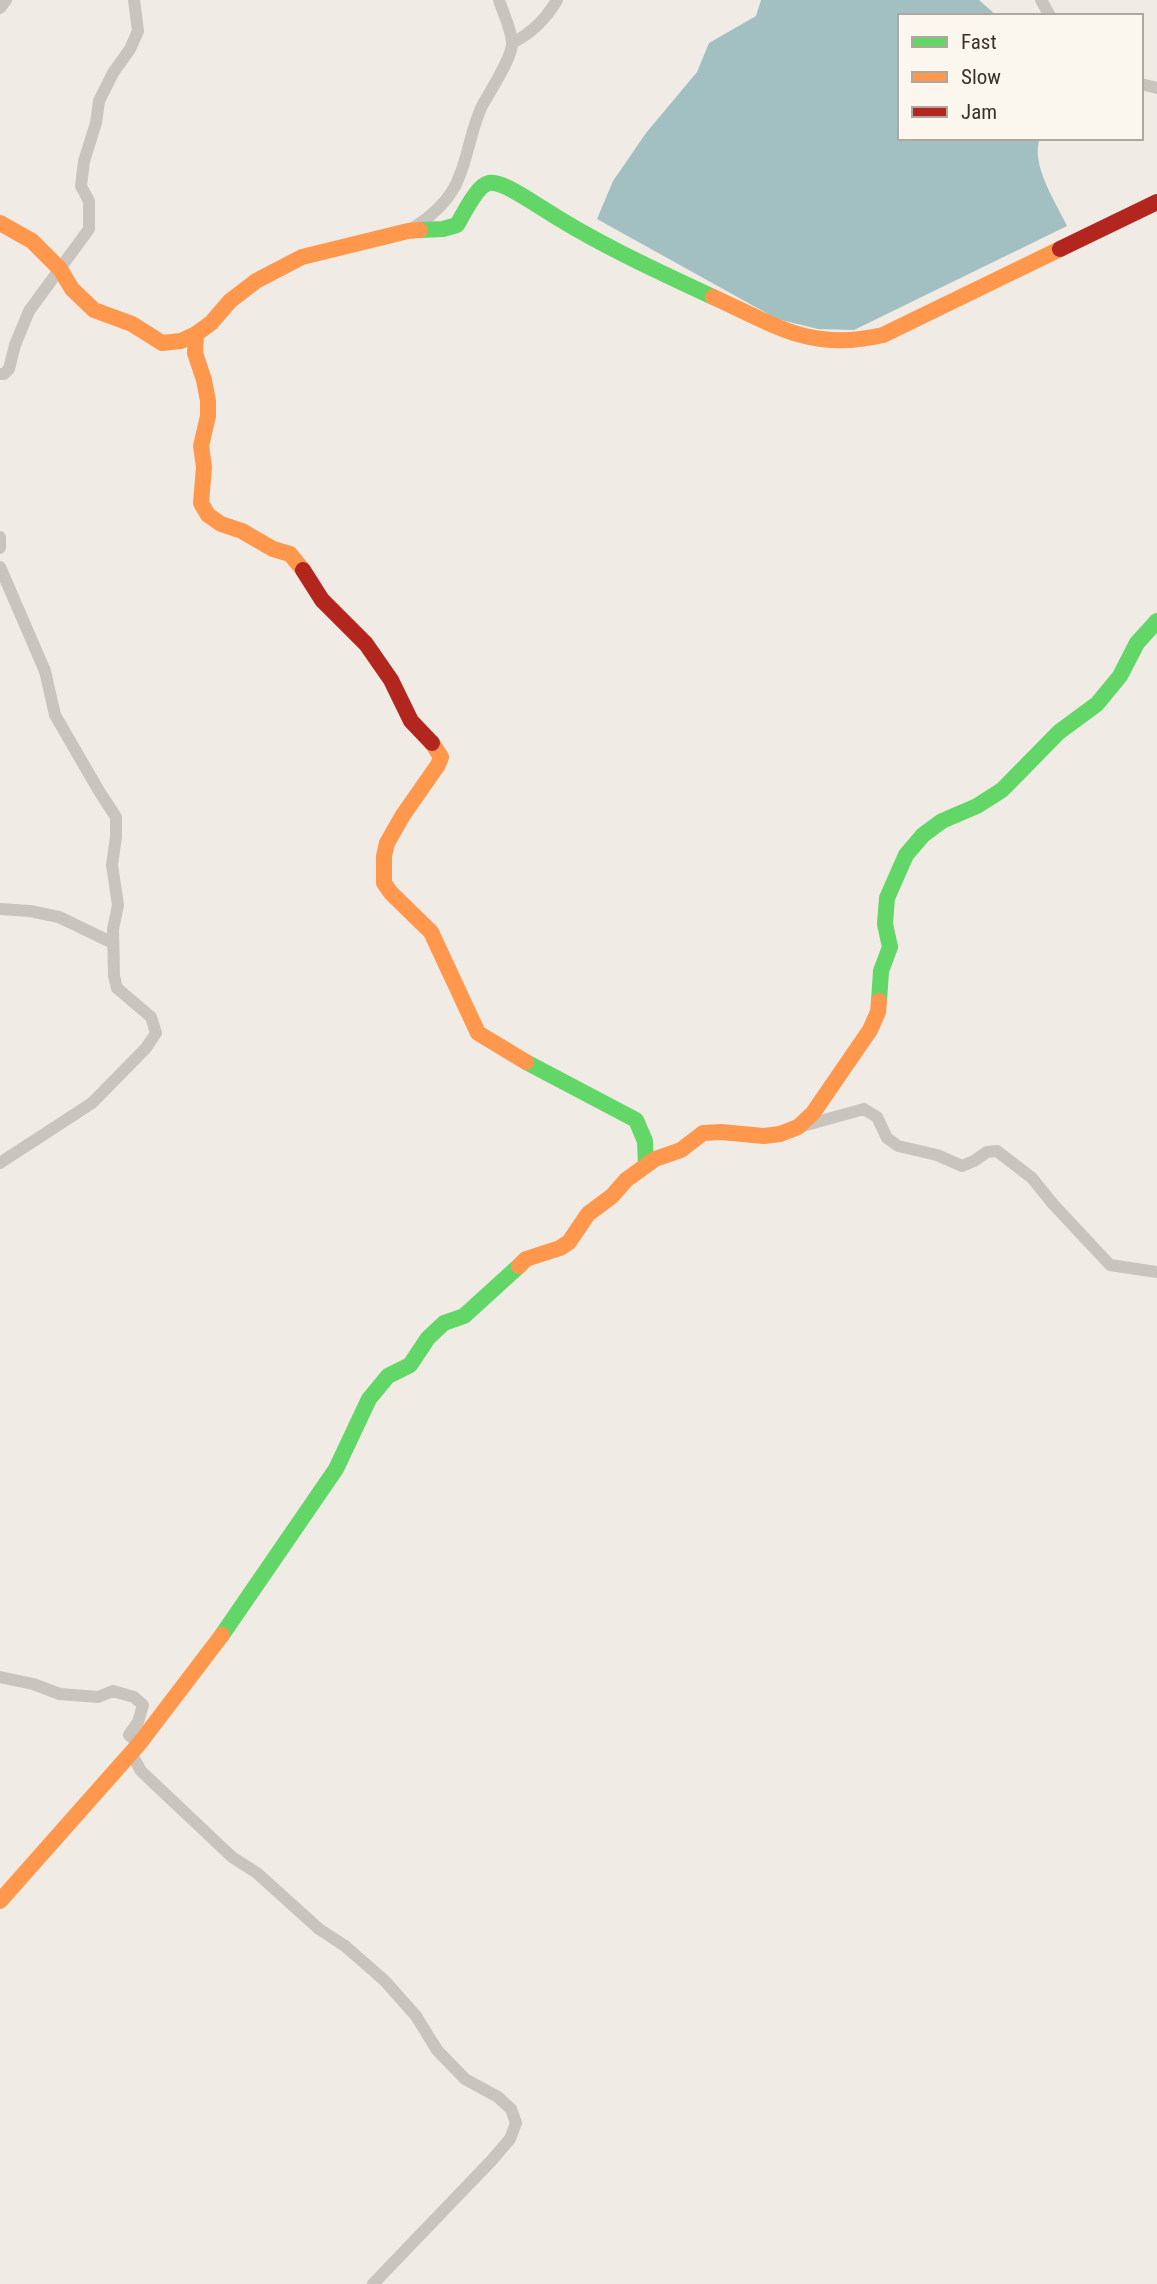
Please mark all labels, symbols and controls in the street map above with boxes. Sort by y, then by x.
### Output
legend [898,14,1143,140]
text: Fast [961,30,997,54]
text: Slow [961,65,1001,89]
text: Jam [961,100,997,124]

